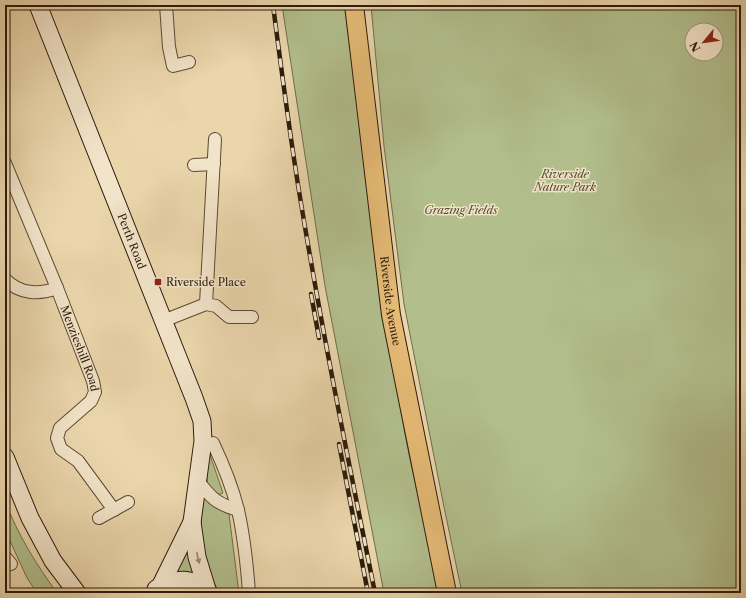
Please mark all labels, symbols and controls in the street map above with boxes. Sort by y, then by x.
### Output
north arrow [684,22,724,62]
text: N [687,39,704,54]
park label: Riverside Nature Park [533,167,596,194]
park label: Grazing Fields [424,203,498,217]
street label: Perth Road [114,211,149,271]
street label: Riverside Avenue [377,255,404,347]
place label: Riverside Place [166,275,246,289]
marker: Riverside Place [153,277,163,287]
street label: Menzieshill Road [57,303,102,393]
one-way arrow [195,552,201,564]

